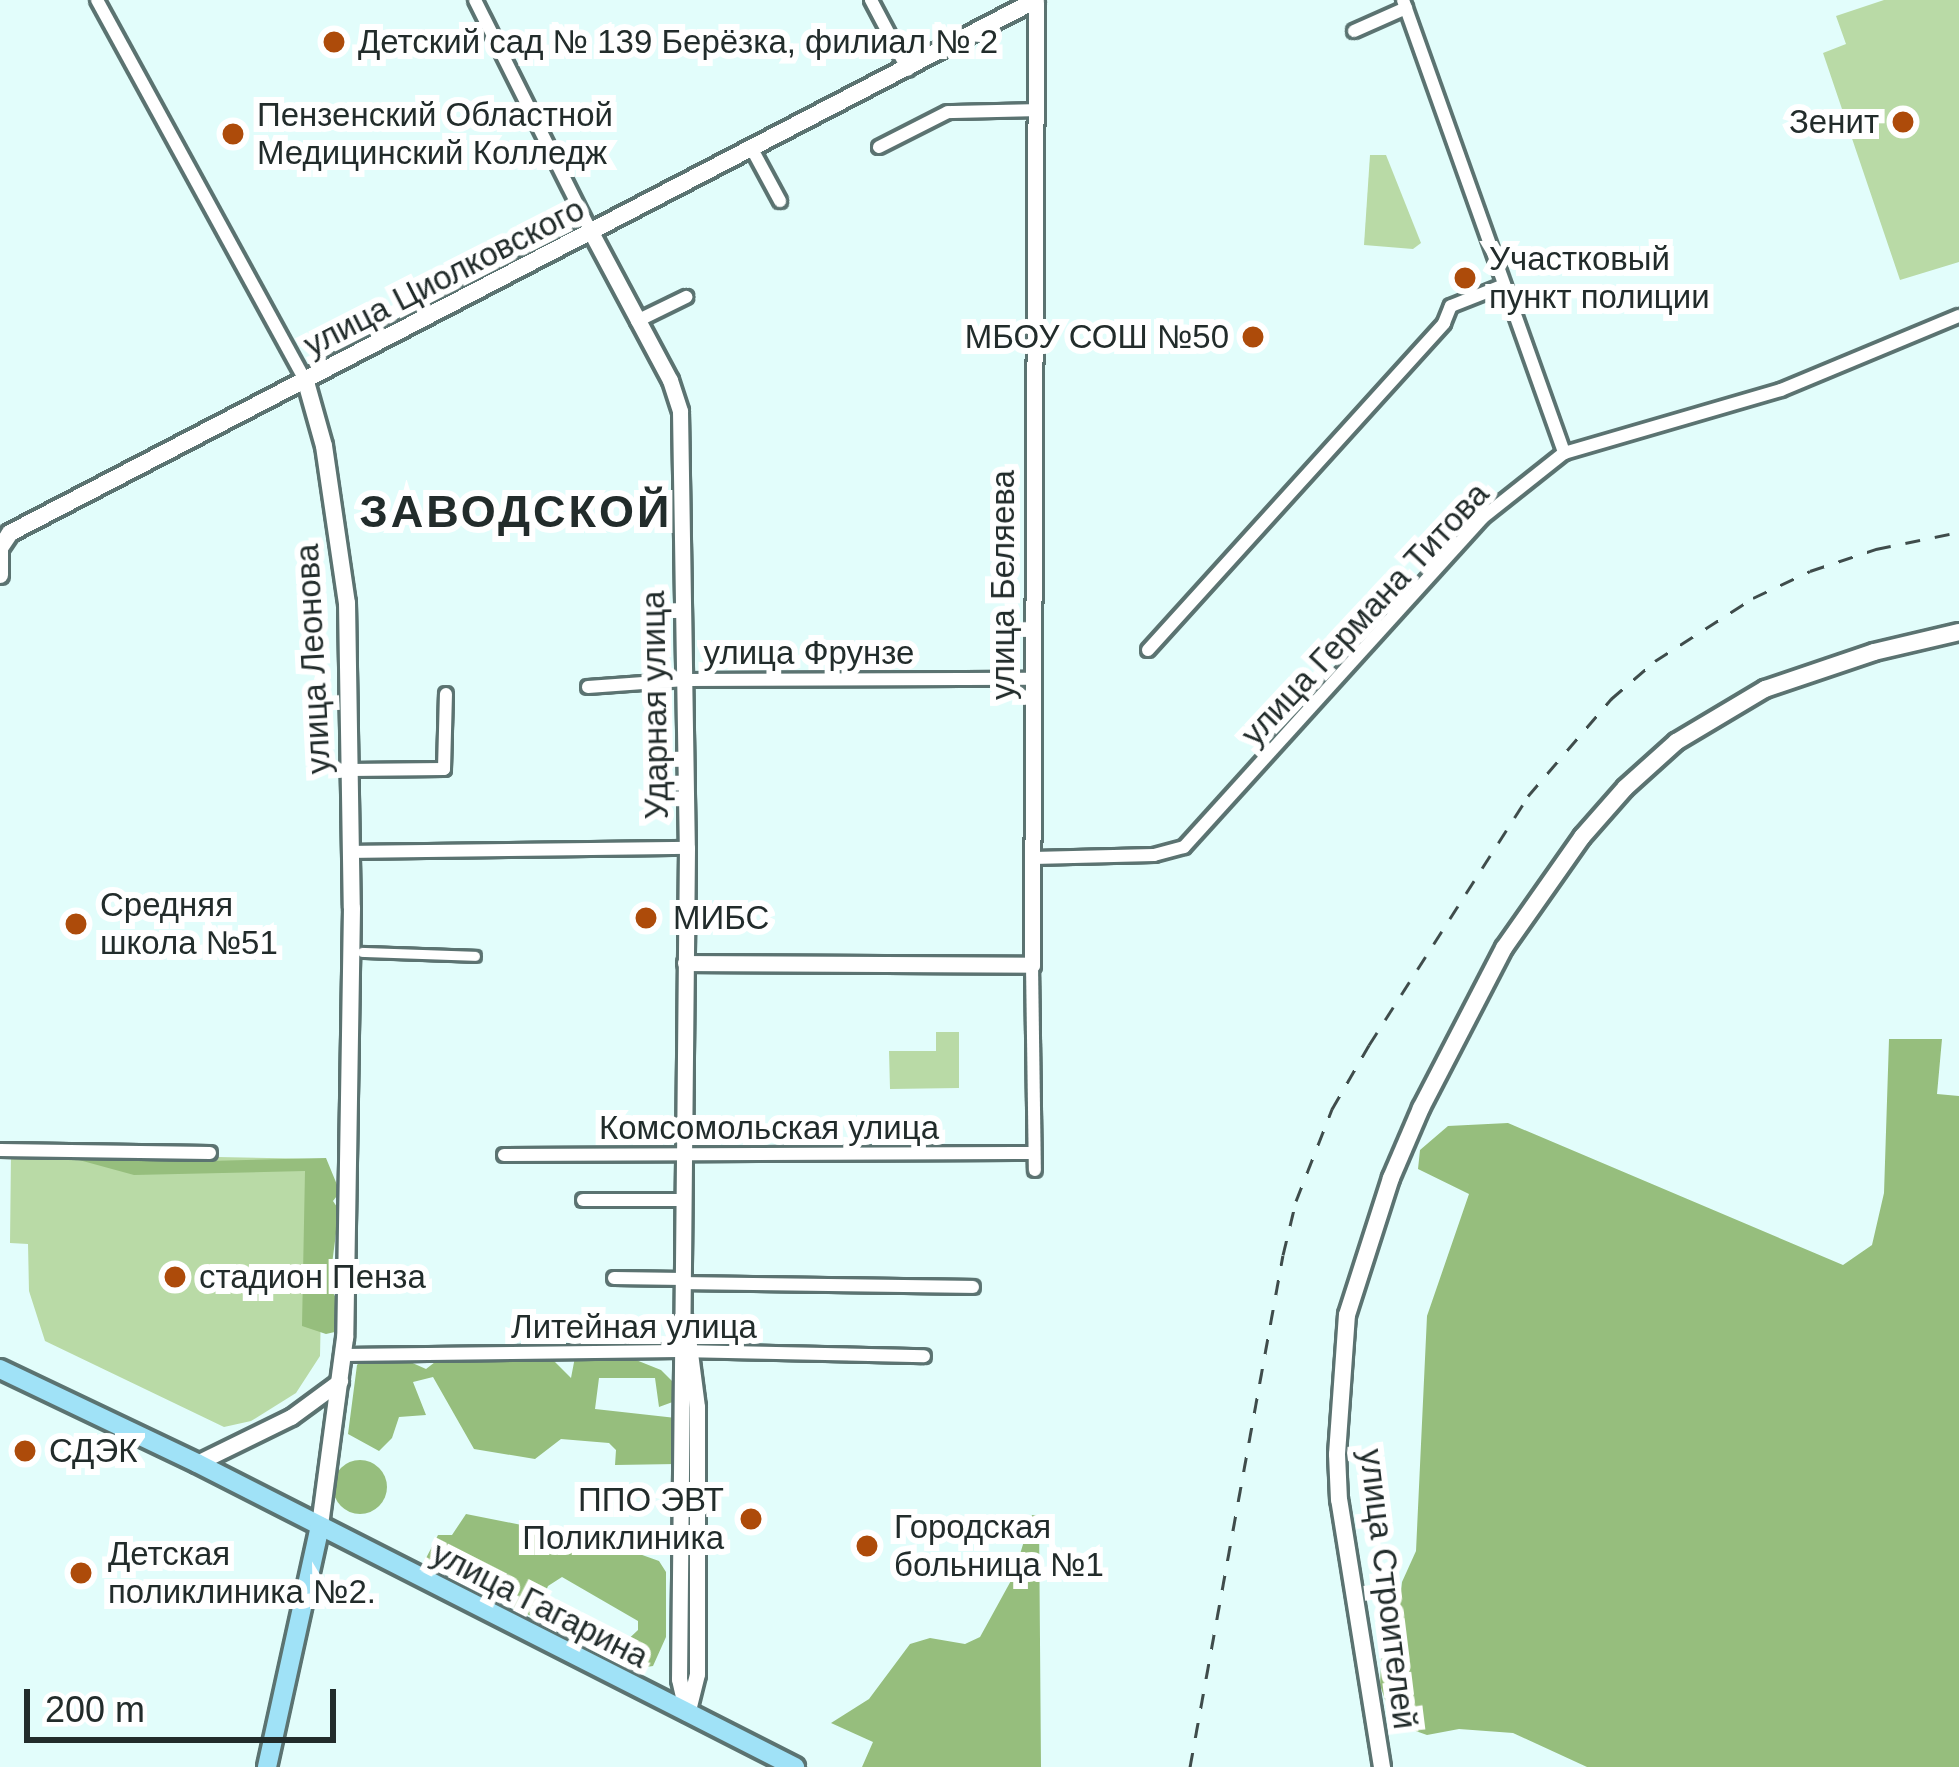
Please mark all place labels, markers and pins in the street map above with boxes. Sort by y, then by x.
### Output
place label: Детский сад № 139 Берёзка, филиал № 2 [358,22,998,62]
marker: Детский сад № 139 Берёзка, филиал № 2 [321,29,347,55]
place label: Пензенский Областной Медицинский Колледж [257,95,613,173]
place label: Зенит [1789,102,1879,142]
marker: Зенит [1890,109,1916,135]
marker: Пензенский Областной Медицинский Колледж [220,121,246,147]
place label: Участковый пункт полиции [1489,239,1710,317]
marker: Участковый пункт полиции [1452,265,1478,291]
place label: МБОУ СОШ №50 [965,317,1229,357]
marker: МБОУ СОШ №50 [1240,324,1266,350]
place label: Средняя школа №51 [100,885,278,963]
place label: МИБС [673,898,769,938]
marker: МИБС [630,902,662,934]
marker: Средняя школа №51 [63,911,89,937]
place label: стадион Пенза [199,1257,426,1297]
marker: стадион Пенза [162,1264,188,1290]
place label: СДЭК [49,1431,137,1471]
marker: СДЭК [12,1438,38,1464]
place label: ППО ЭВТ Поликлиника [522,1480,724,1558]
marker: ППО ЭВТ Поликлиника [735,1503,767,1535]
place label: Городская больница №1 [894,1507,1104,1585]
marker: Городская больница №1 [851,1530,883,1562]
place label: Детская поликлиника №2. [108,1534,376,1612]
marker: Детская поликлиника №2. [65,1557,97,1589]

